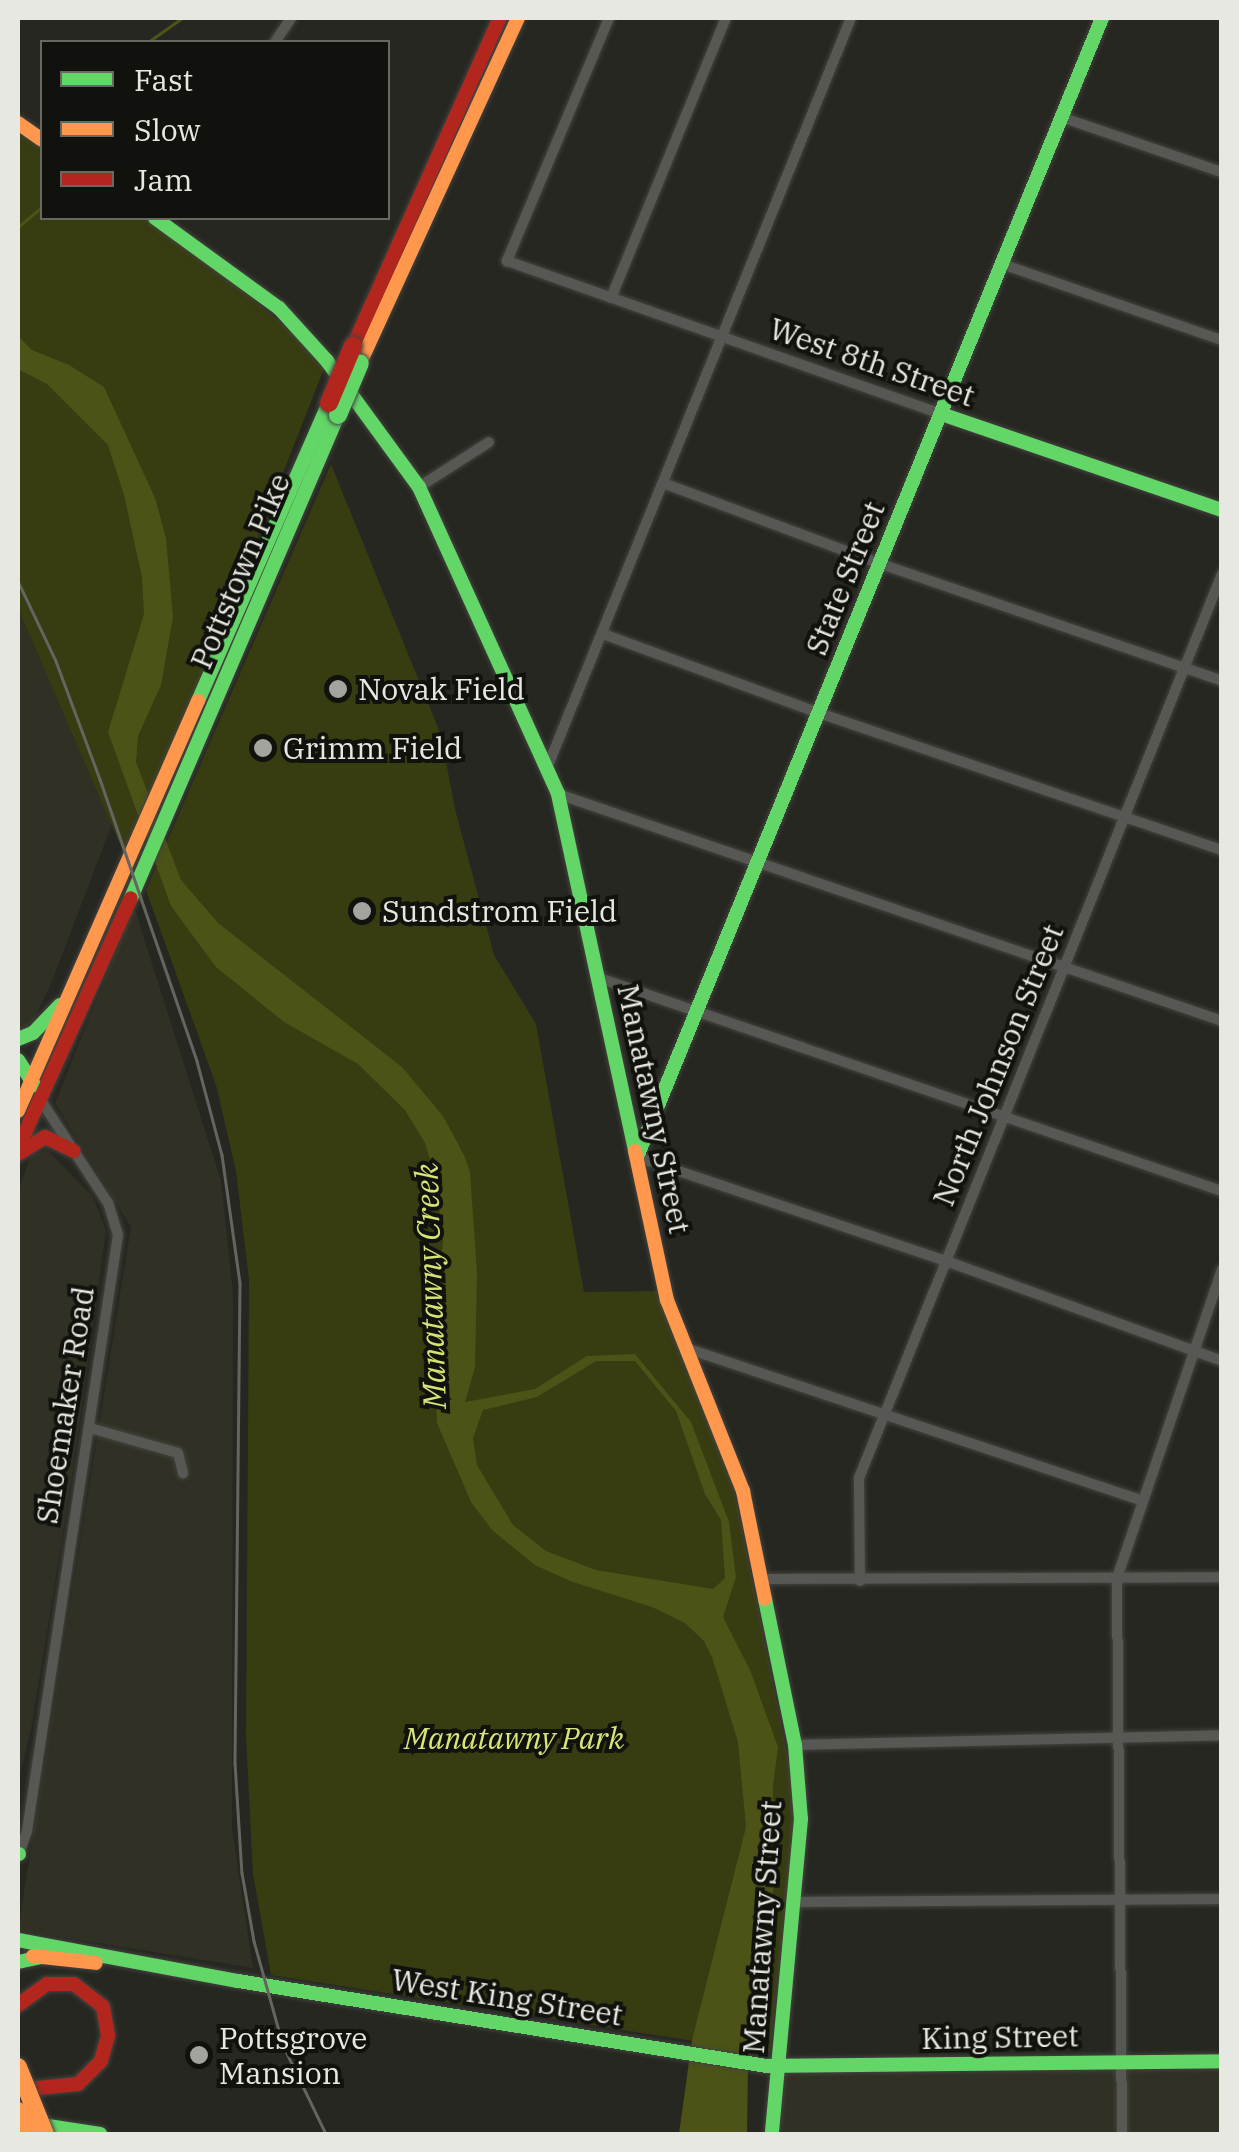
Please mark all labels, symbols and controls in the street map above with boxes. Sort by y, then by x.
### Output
legend [40,40,390,220]
text: Fast [134,60,193,99]
text: Slow [134,110,201,149]
text: Jam [134,160,193,199]
street label: West 8th Street [765,310,979,414]
street label: Pottstown Pike [183,468,297,674]
street label: State Street [798,496,892,660]
place label: Novak Field [358,671,525,707]
marker: Novak Field [327,678,349,700]
place label: Grimm Field [283,730,462,766]
marker: Grimm Field [252,737,274,759]
place label: Sundstrom Field [382,893,617,929]
marker: Sundstrom Field [351,900,373,922]
street label: North Johnson Street [925,919,1071,1211]
street label: Manatawny Street [610,981,698,1237]
water label: Manatawny Creek [407,1162,453,1410]
street label: Shoemaker Road [28,1284,102,1526]
park label: Manatawny Park [404,1720,624,1756]
street label: Manatawny Street [735,1799,789,2055]
street label: West King Street [389,1961,625,2033]
street label: King Street [921,2018,1079,2056]
place label: Pottsgrove Mansion [219,2020,367,2090]
marker: Pottsgrove Mansion [188,2044,210,2066]

